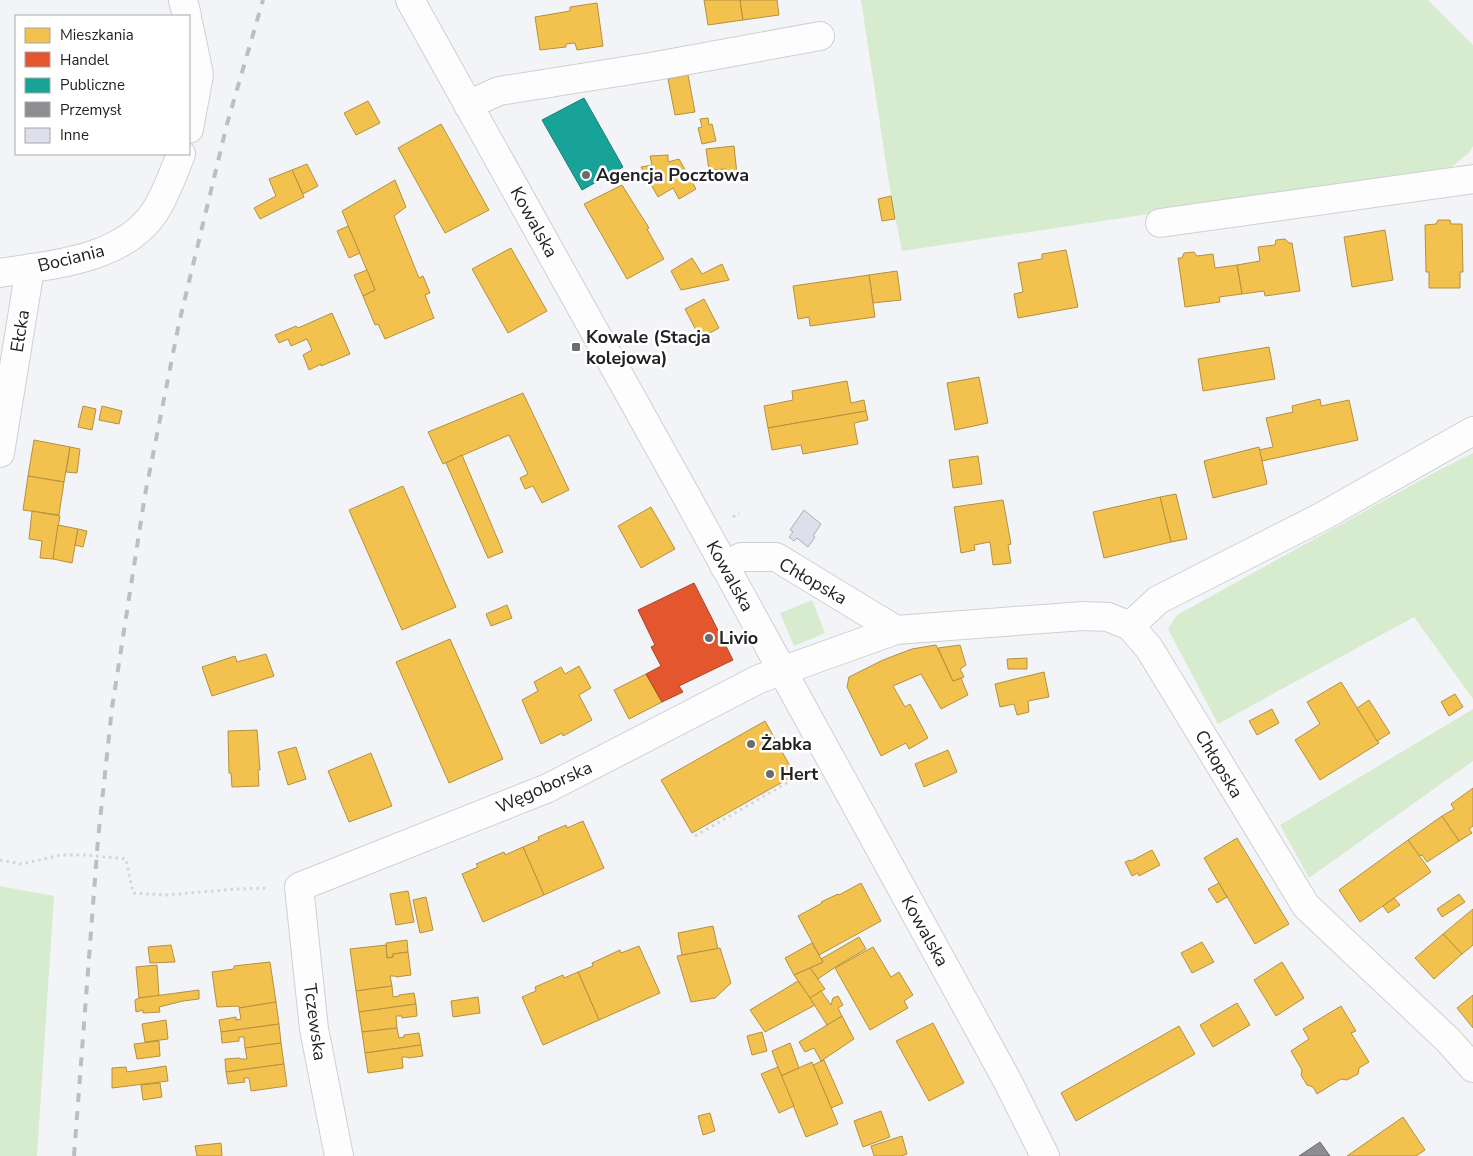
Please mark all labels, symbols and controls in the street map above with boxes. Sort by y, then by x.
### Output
legend [15,15,190,155]
text: Mieszkania [60,25,134,45]
text: Handel [60,50,110,70]
text: Publiczne [60,75,125,95]
text: Przemysł [60,100,122,120]
text: Inne [60,125,89,145]
place label: Agencja Pocztowa [596,163,749,187]
marker: Agencja Pocztowa [580,169,592,181]
street label: Kowalska [505,182,563,262]
street label: Bociania [35,238,107,278]
street label: Ełcka [5,308,35,354]
place label: Kowale (Stacja kolejowa) [586,325,711,370]
marker: Kowale (Stacja kolejowa) [570,341,582,353]
street label: Kowalska [701,536,759,616]
street label: Chłopska [774,552,852,610]
place label: Livio [719,626,758,650]
marker: Livio [703,632,715,644]
street label: Chłopska [1189,726,1249,802]
place label: Żabka [761,732,812,756]
marker: Żabka [745,738,757,750]
street label: Węgoborska [492,755,596,819]
place label: Hert [780,762,818,786]
marker: Hert [764,768,776,780]
street label: Kowalska [896,891,954,971]
street label: Tczewska [298,982,332,1062]

